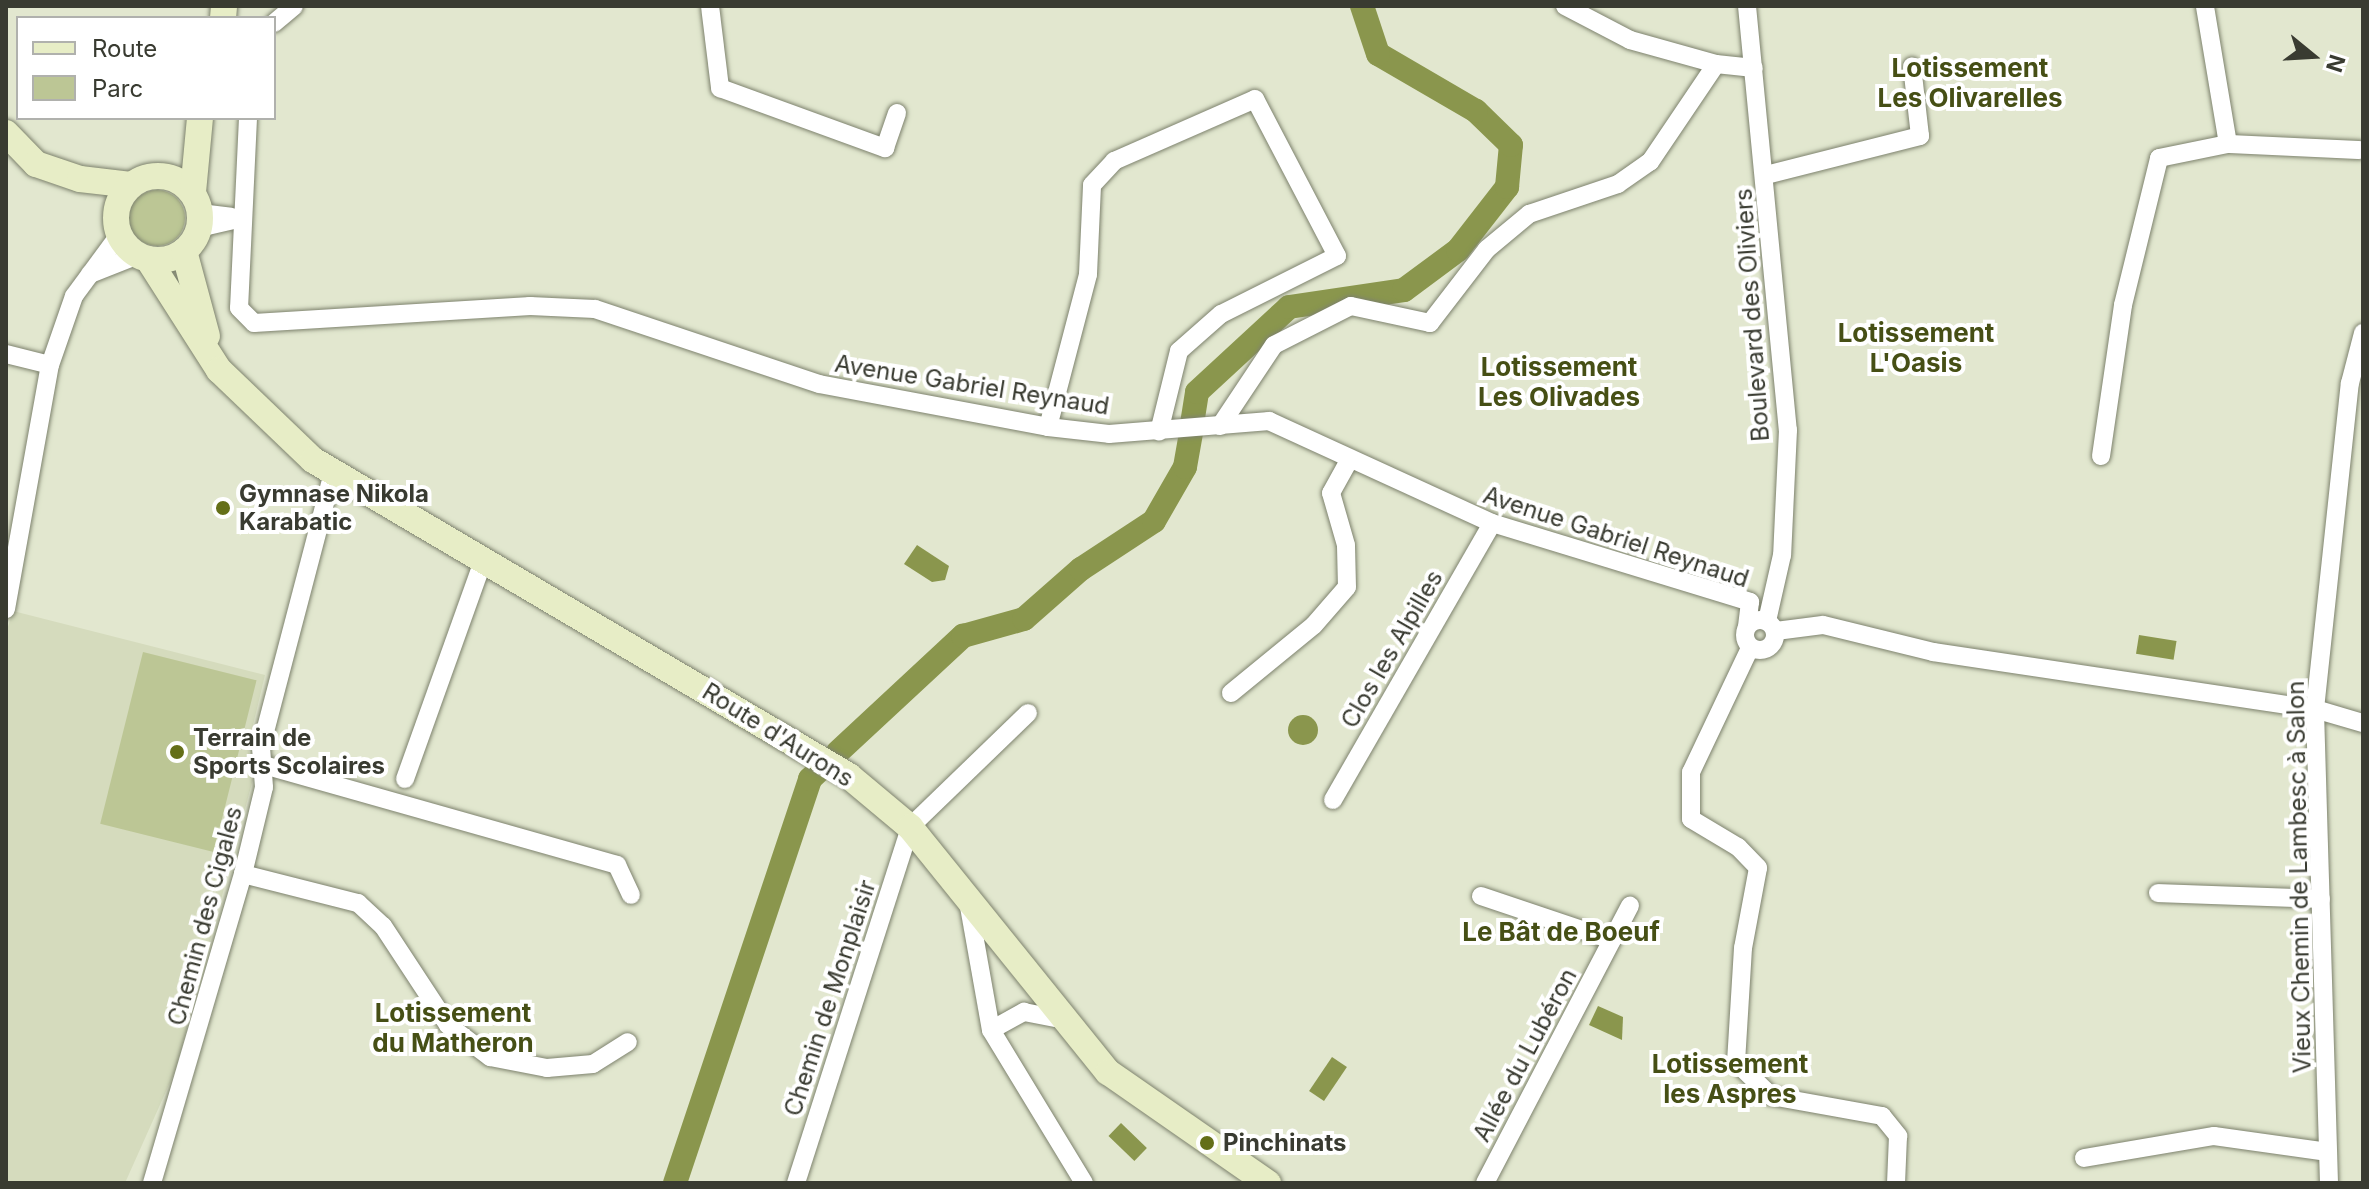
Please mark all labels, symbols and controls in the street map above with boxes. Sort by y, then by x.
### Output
legend [16,16,276,120]
north arrow [2273,16,2353,96]
text: Route [92,34,157,63]
text: N [2321,51,2351,75]
district label: Lotissement Les Olivarelles [1877,52,2063,114]
text: Parc [92,74,143,103]
street label: Boulevard des Oliviers [1729,187,1775,443]
district label: Lotissement L'Oasis [1838,317,1994,378]
street label: Avenue Gabriel Reynaud [833,349,1111,421]
district label: Lotissement Les Olivades [1478,351,1640,412]
place label: Gymnase Nikola Karabatic [239,480,429,536]
street label: Avenue Gabriel Reynaud [1480,480,1752,594]
marker: Gymnase Nikola Karabatic [214,499,232,517]
street label: Clos les Alpilles [1335,565,1449,733]
street label: Route d'Aurons [697,677,859,793]
street label: Vieux Chemin de Lambesc à Salon [2281,680,2317,1074]
place label: Terrain de Sports Scolaires [193,724,385,780]
marker: Terrain de Sports Scolaires [168,743,186,761]
street label: Chemin des Cigales [162,803,248,1029]
street label: Chemin de Monplaisir [778,876,882,1120]
district label: Le Bât de Boeuf [1462,916,1660,948]
street label: Allée du Lubéron [1467,963,1583,1147]
district label: Lotissement du Matheron [372,997,534,1058]
district label: Lotissement les Aspres [1652,1048,1808,1110]
place label: Pinchinats [1223,1129,1346,1157]
marker: Pinchinats [1198,1134,1216,1152]

